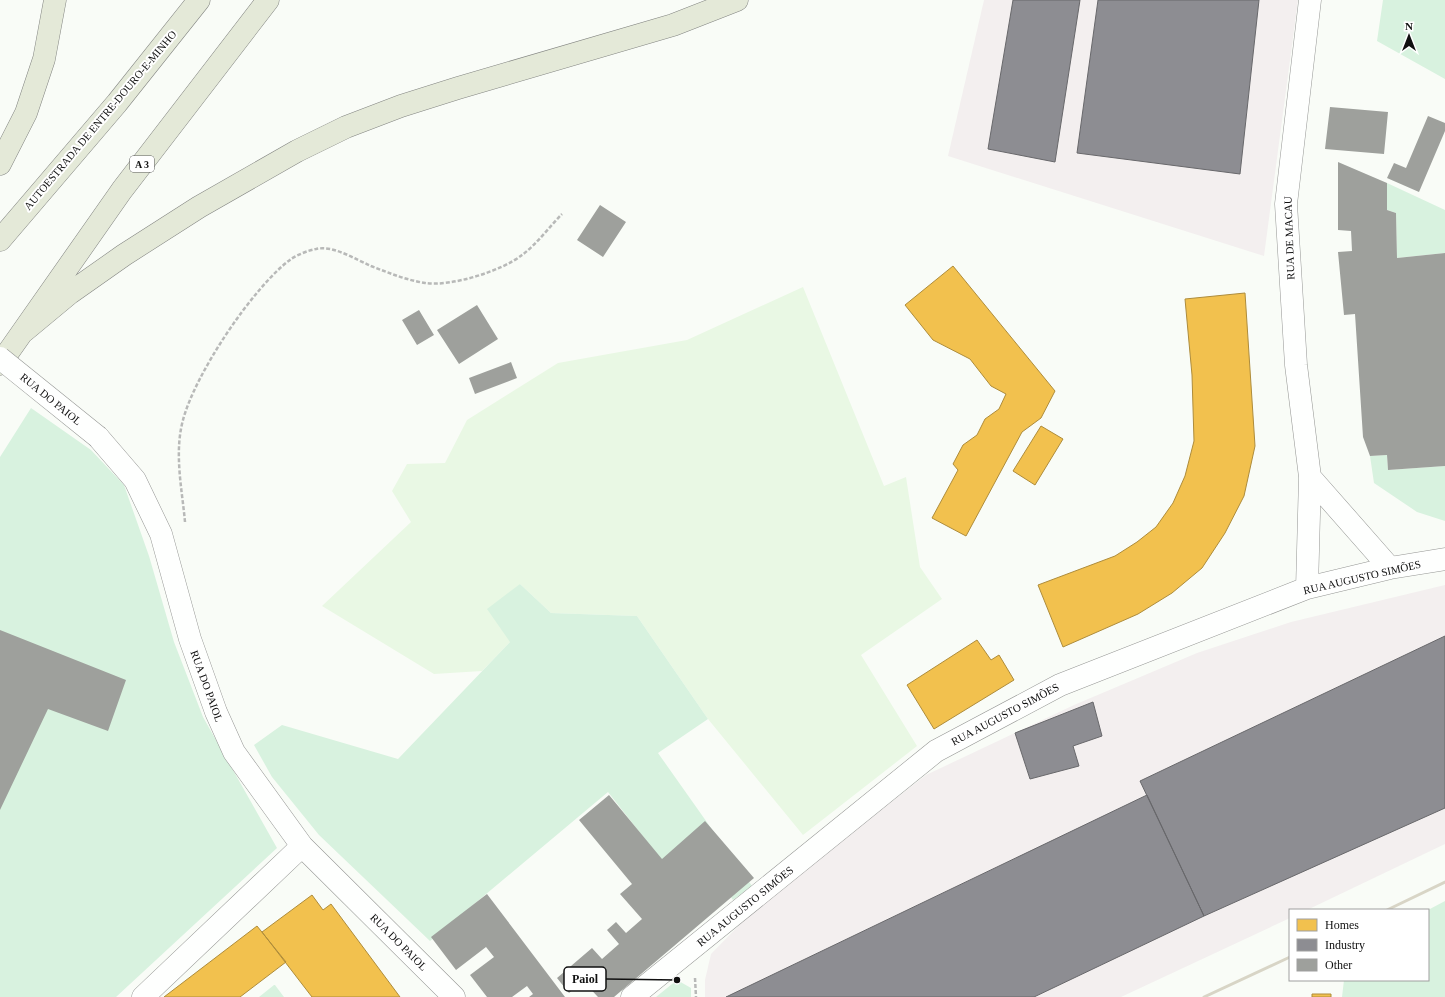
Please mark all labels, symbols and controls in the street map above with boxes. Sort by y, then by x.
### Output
north arrow [1389,16,1429,56]
text: N [1405,20,1413,32]
street label: AUTOESTRADA DE ENTRE-DOURO-E-MINHO [21,28,179,212]
road number: A 3 [130,156,154,172]
street label: RUA DE MACAU [1282,196,1296,280]
street label: RUA DO PAIOL [18,371,84,428]
street label: RUA AUGUSTO SIMÕES [1302,558,1422,596]
street label: RUA DO PAIOL [188,649,226,724]
street label: RUA AUGUSTO SIMÕES [949,680,1061,748]
street label: RUA AUGUSTO SIMÕES [695,864,795,948]
legend [1289,909,1429,981]
street label: RUA DO PAIOL [368,911,430,973]
text: Homes [1325,918,1359,932]
text: Industry [1325,938,1365,952]
text: Other [1325,958,1352,972]
callout: Paiol [564,967,606,991]
text: Paiol [572,972,599,986]

